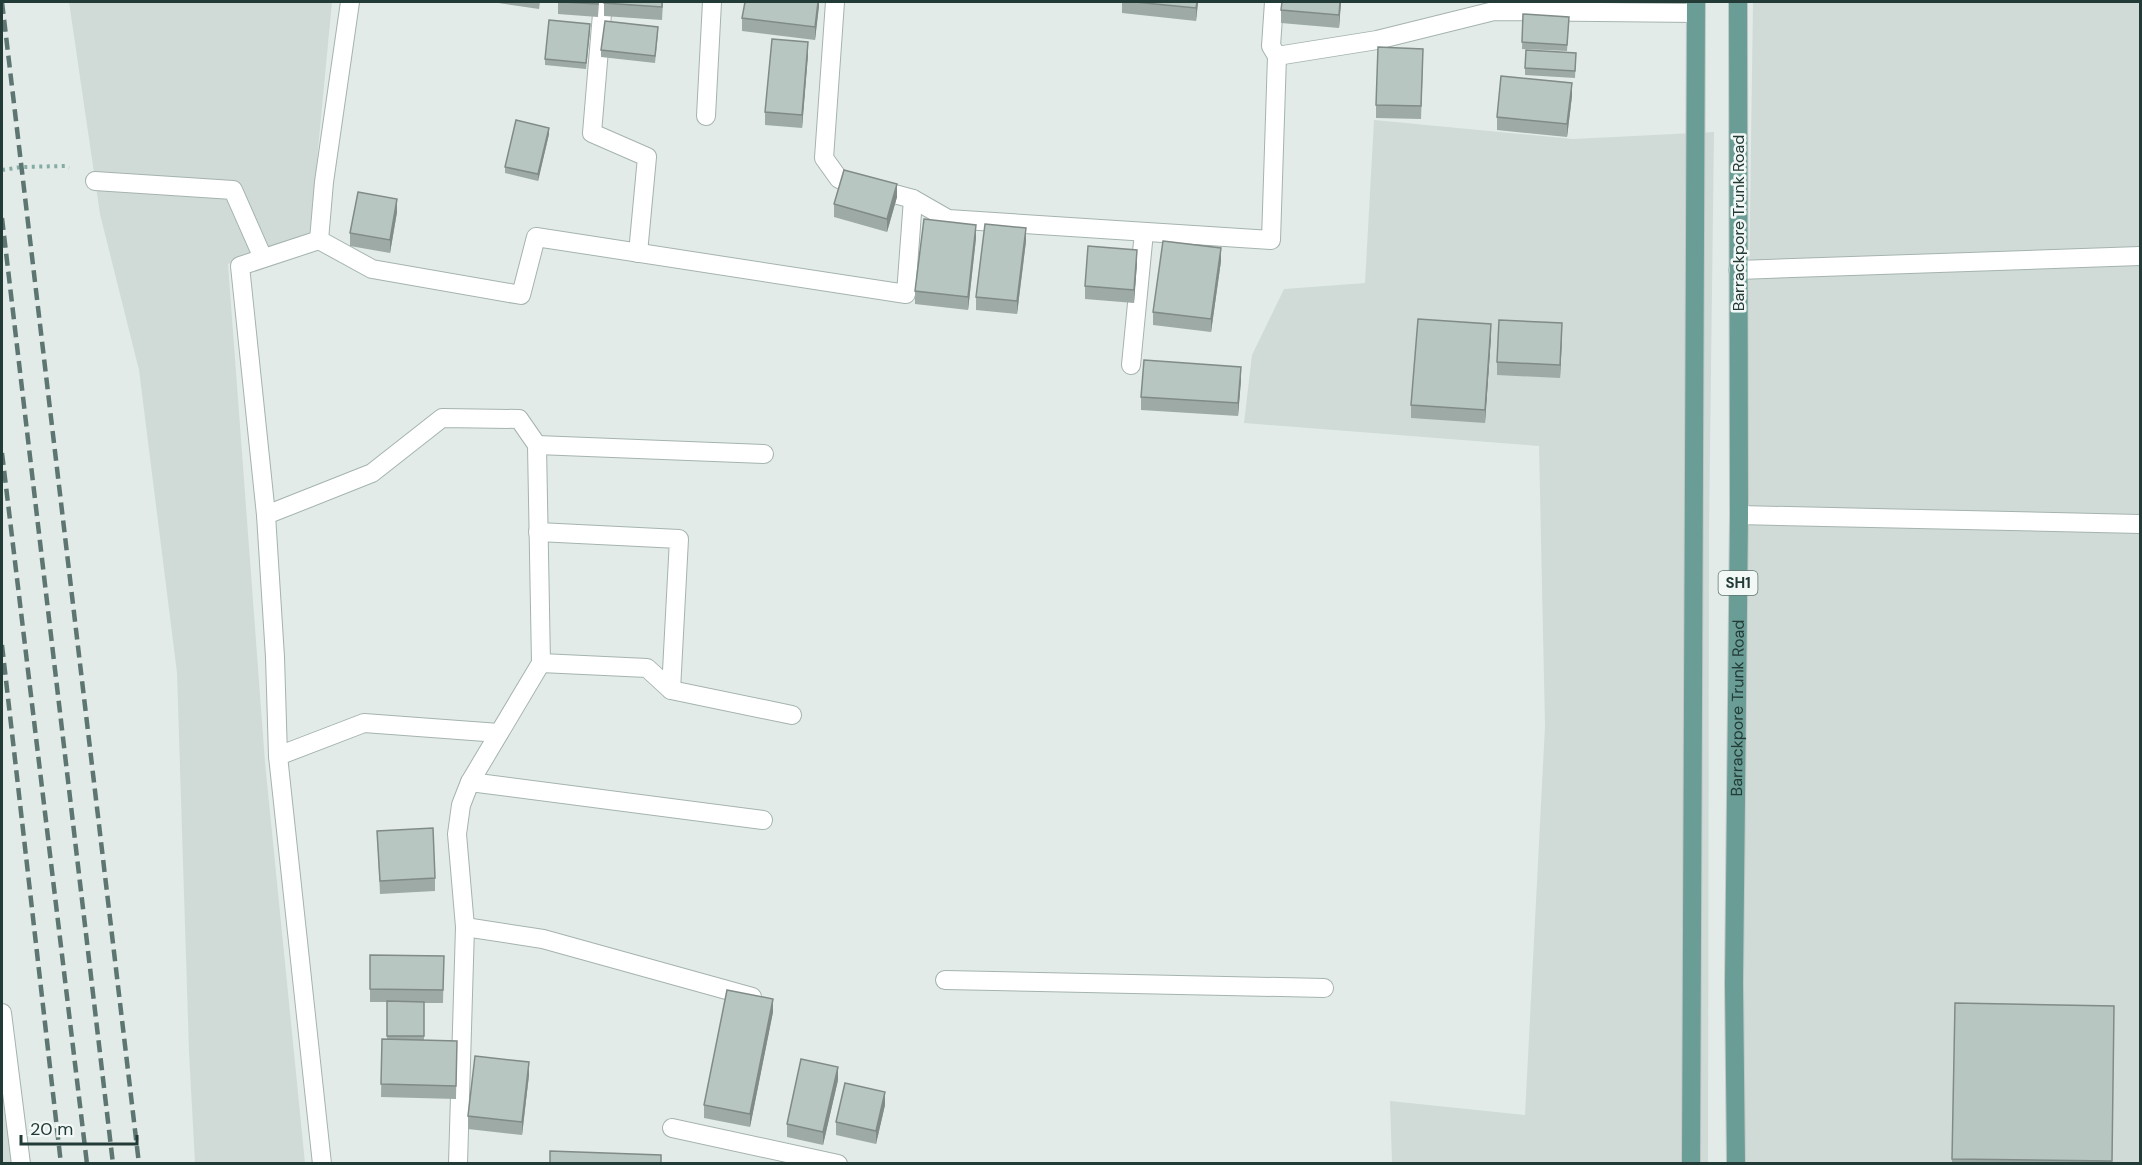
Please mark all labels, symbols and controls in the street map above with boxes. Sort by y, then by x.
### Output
street label: Barrackpore Trunk Road [1728,135,1749,311]
road number: SH1 [1718,571,1758,595]
street label: Barrackpore Trunk Road [1725,620,1748,796]
scale bar [21,1108,136,1146]
text: 20 m [30,1117,73,1141]

